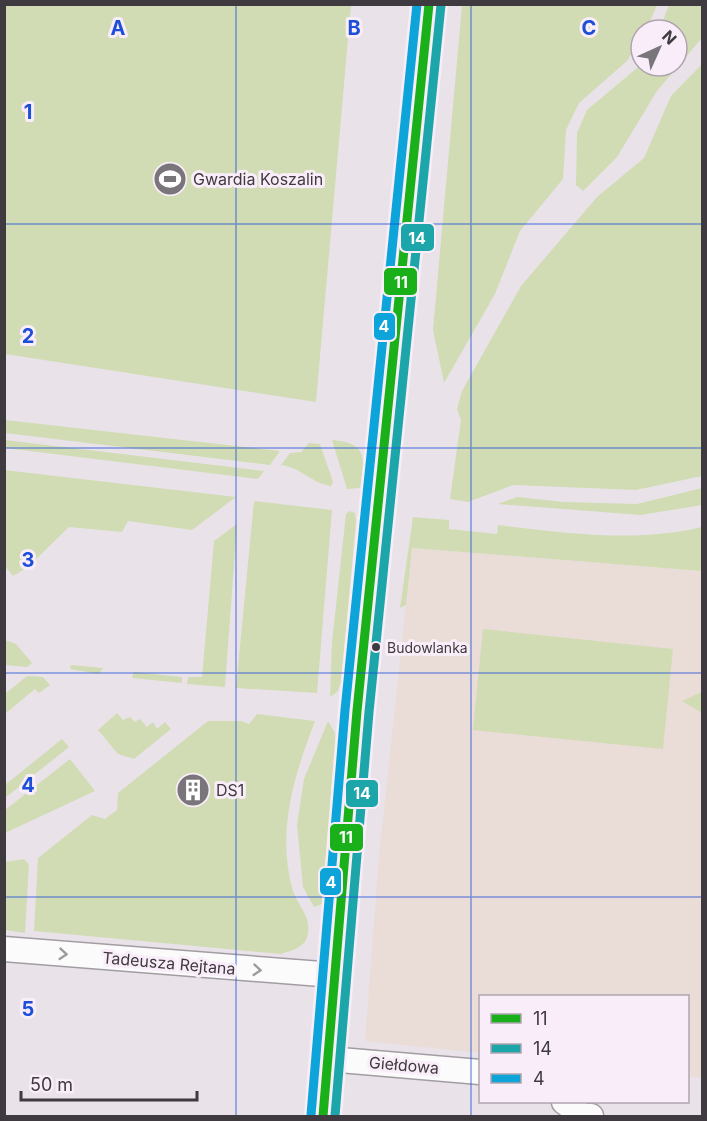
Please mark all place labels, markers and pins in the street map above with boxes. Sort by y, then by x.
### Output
sports icon: Gwardia Koszalin [152,161,188,197]
place label: Gwardia Koszalin [193,169,323,189]
place label: Budowlanka [387,639,468,656]
marker: Budowlanka [370,641,382,653]
building icon: DS1 [175,772,211,808]
place label: DS1 [216,780,244,800]

